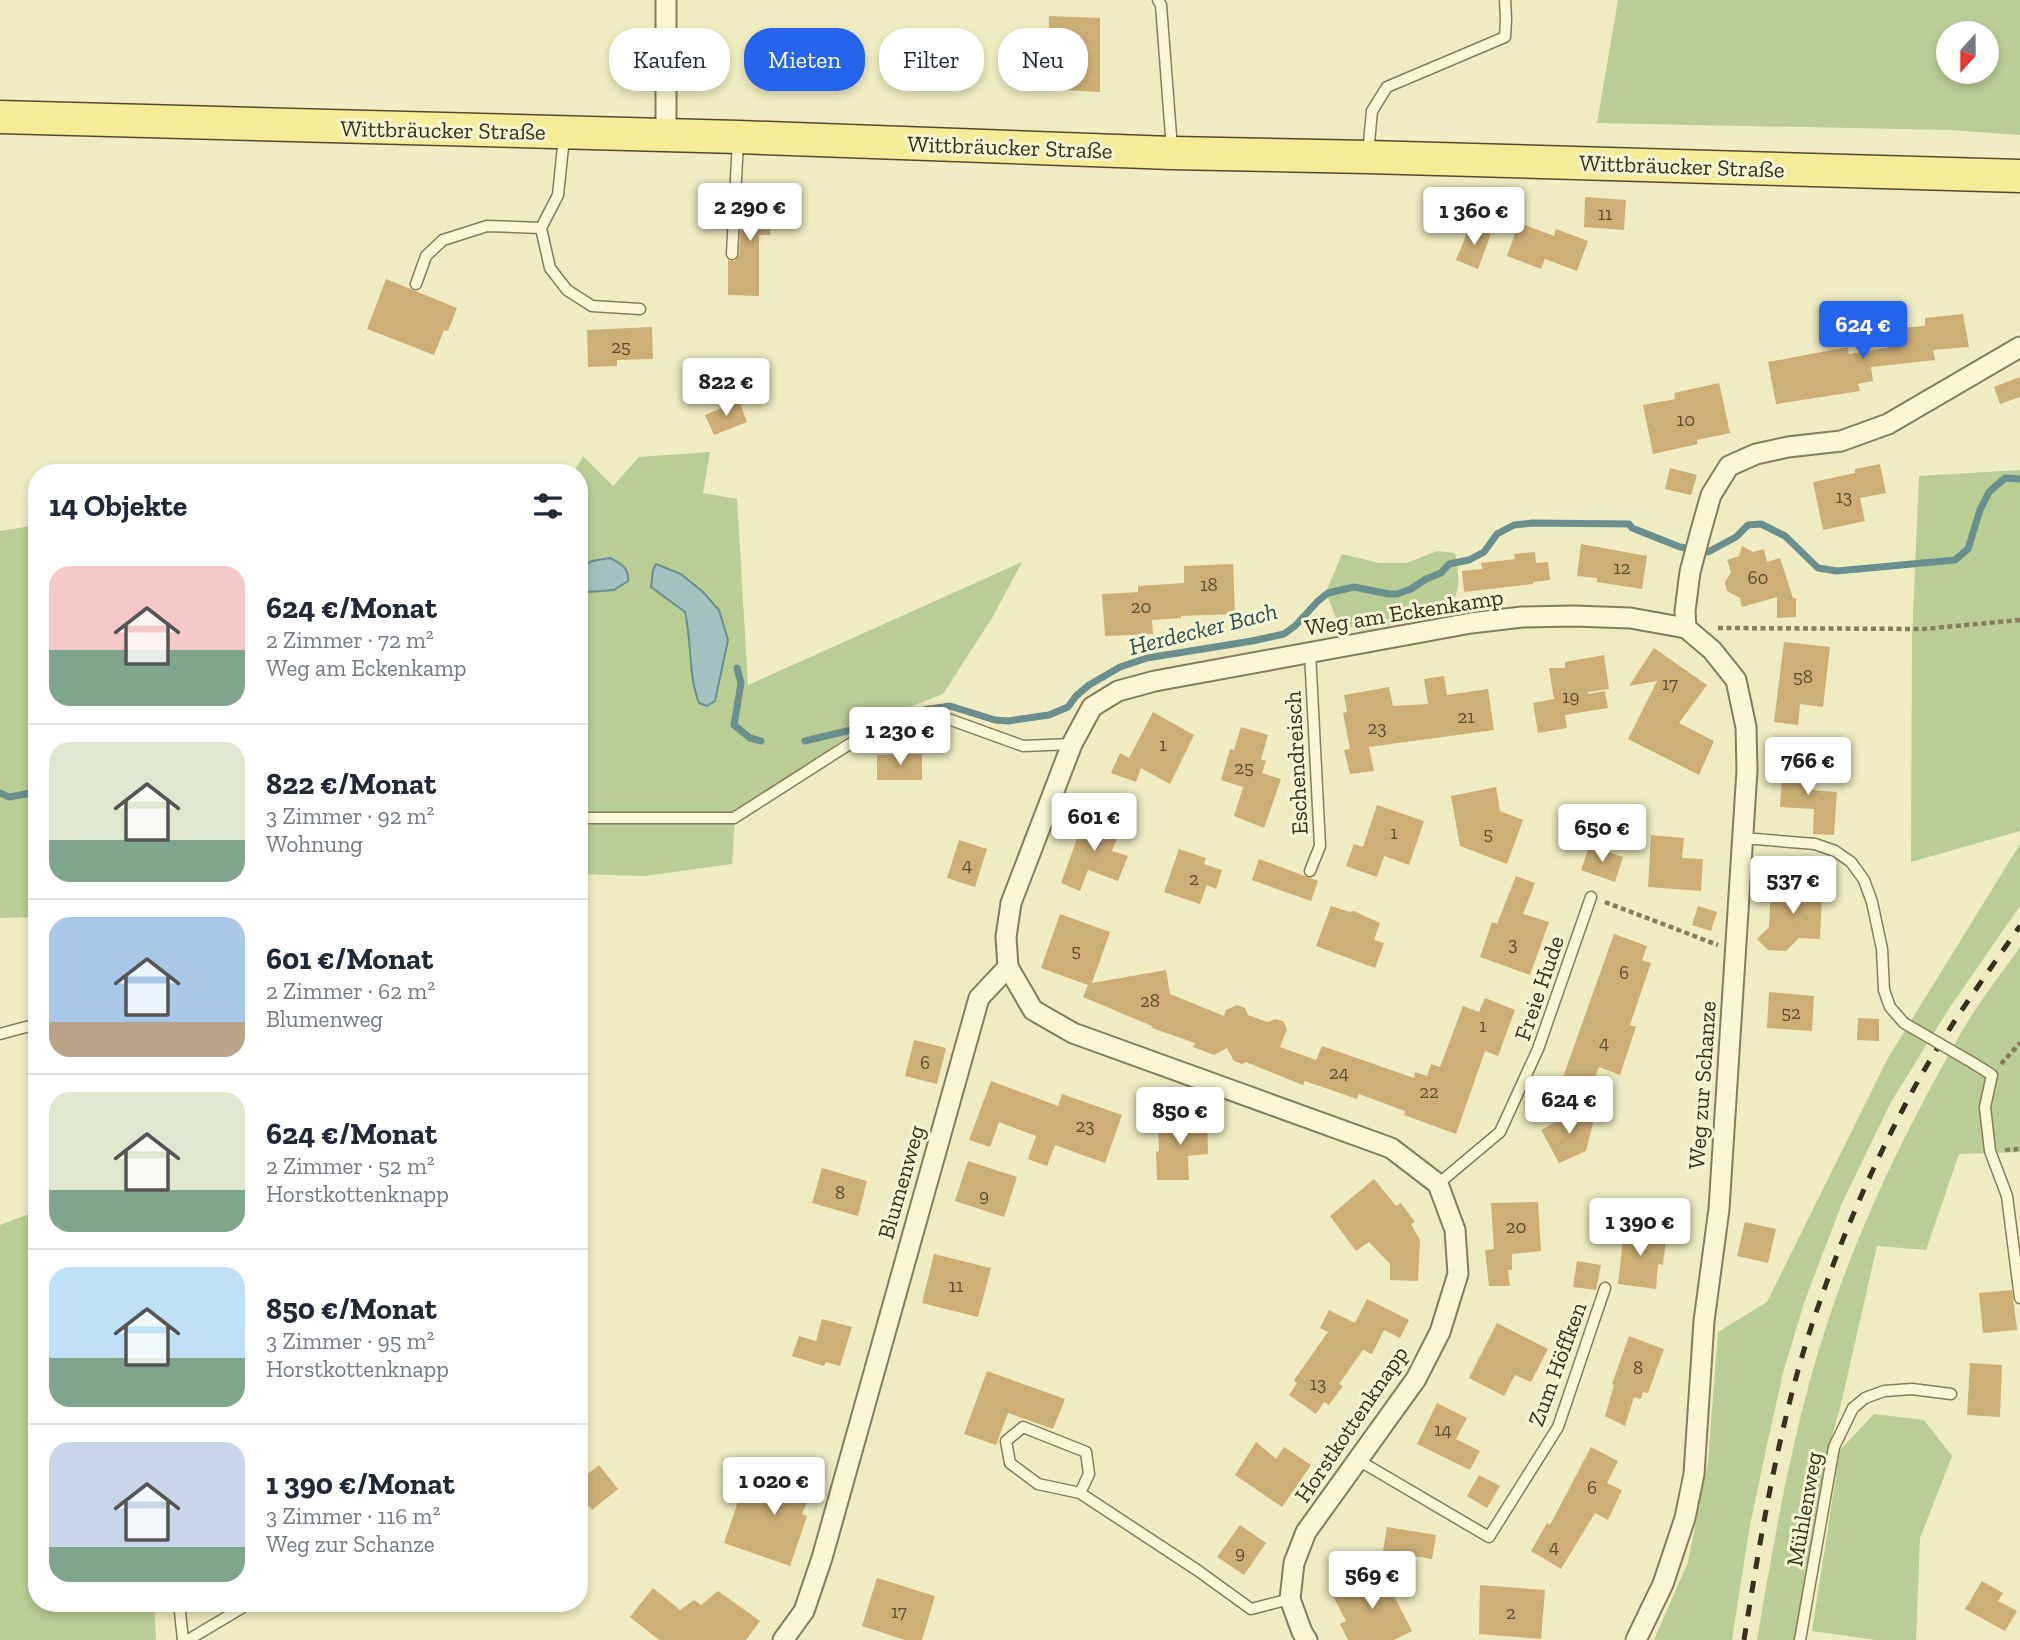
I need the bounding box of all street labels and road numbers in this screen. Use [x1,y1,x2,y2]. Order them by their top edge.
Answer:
street label: Wittbräucker Straße [340,114,546,146]
street label: Wittbräucker Straße [907,129,1113,165]
street label: Wittbräucker Straße [1579,148,1785,184]
street label: Weg am Eckenkamp [1303,582,1505,642]
street label: Eschendreisch [1278,690,1314,836]
street label: Freie Hude [1508,932,1570,1044]
street label: Weg zur Schanze [1682,1000,1722,1170]
street label: Blumenweg [871,1122,931,1242]
street label: Zum Höffken [1522,1298,1592,1430]
street label: Horstkottenknapp [1288,1340,1414,1508]
street label: Mühlenweg [1780,1449,1828,1569]

